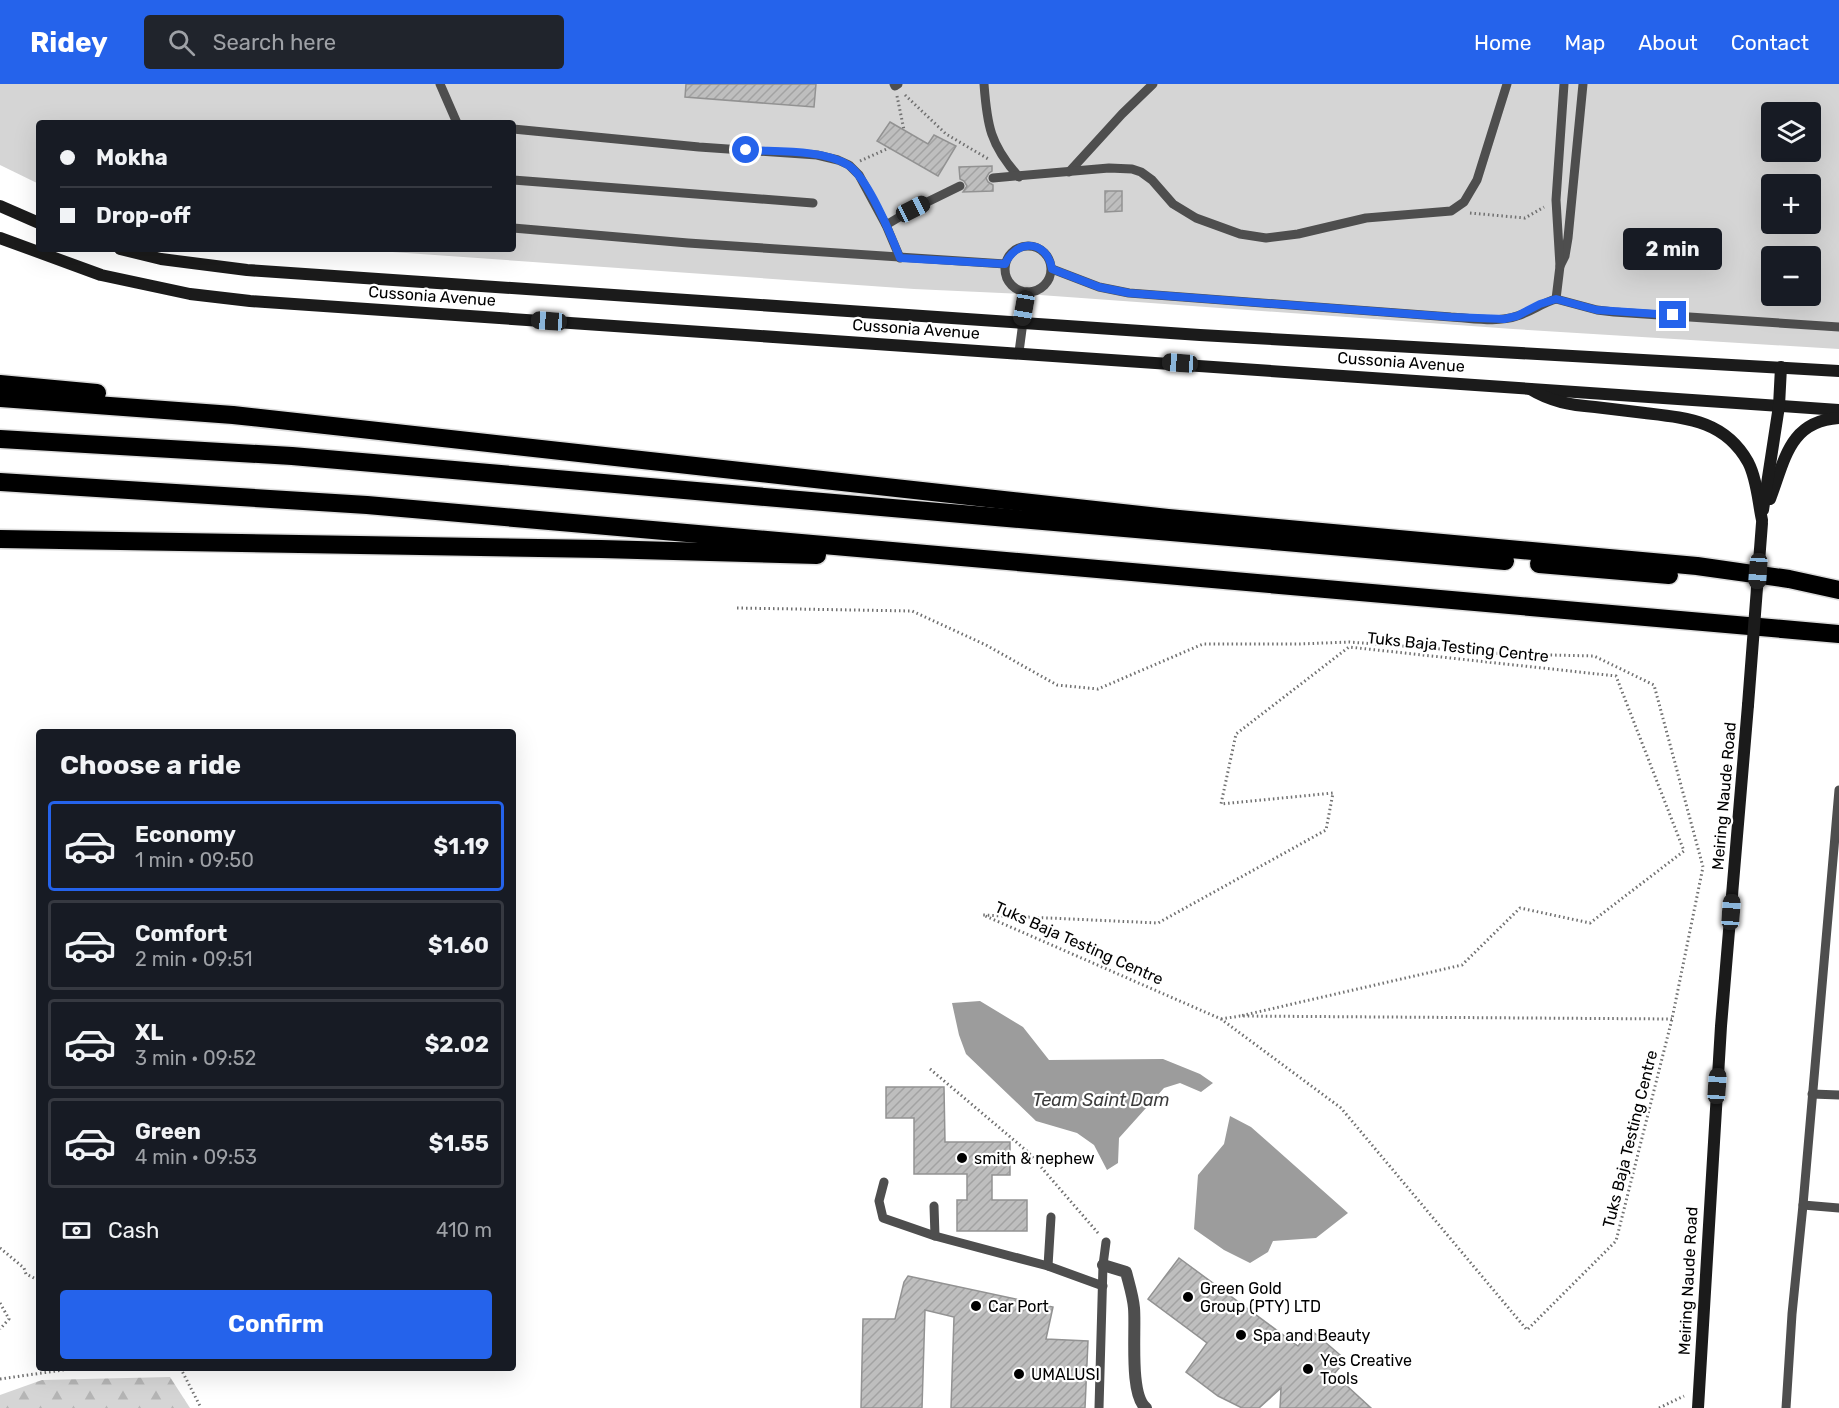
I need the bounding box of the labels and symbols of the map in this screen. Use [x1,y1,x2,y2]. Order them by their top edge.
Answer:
route start [732,136,759,163]
car [893,193,933,225]
callout: 2 min [1624,228,1722,270]
street label: Cussonia Avenue [368,282,496,310]
car [1012,289,1036,327]
route end [1659,301,1686,328]
car [530,311,568,331]
street label: Cussonia Avenue [852,315,980,343]
street label: Cussonia Avenue [1337,348,1465,376]
car [1161,353,1199,373]
car [1748,552,1768,590]
street label: Tuks Baja Testing Centre [1366,628,1550,666]
street label: Meiring Naude Road [1708,721,1740,871]
car [1721,893,1741,931]
street label: Tuks Baja Testing Centre [992,897,1166,989]
street label: Tuks Baja Testing Centre [1599,1048,1661,1230]
car [1707,1067,1727,1105]
water label: Team Saint Dam [1032,1089,1170,1111]
place label: smith & nephew [974,1149,1095,1168]
marker: smith & nephew [955,1151,969,1165]
street label: Meiring Naude Road [1675,1206,1701,1356]
place label: Green Gold Group (PTY) LTD [1200,1279,1321,1316]
marker: Green Gold Group (PTY) LTD [1181,1290,1195,1304]
place label: Car Port [988,1297,1049,1316]
marker: Car Port [969,1299,983,1313]
place label: Spa and Beauty [1253,1326,1371,1345]
marker: Spa and Beauty [1234,1328,1248,1342]
place label: Yes Creative Tools [1320,1351,1412,1388]
marker: Yes Creative Tools [1301,1362,1315,1376]
place label: UMALUSI [1031,1365,1100,1384]
marker: UMALUSI [1012,1367,1026,1381]

